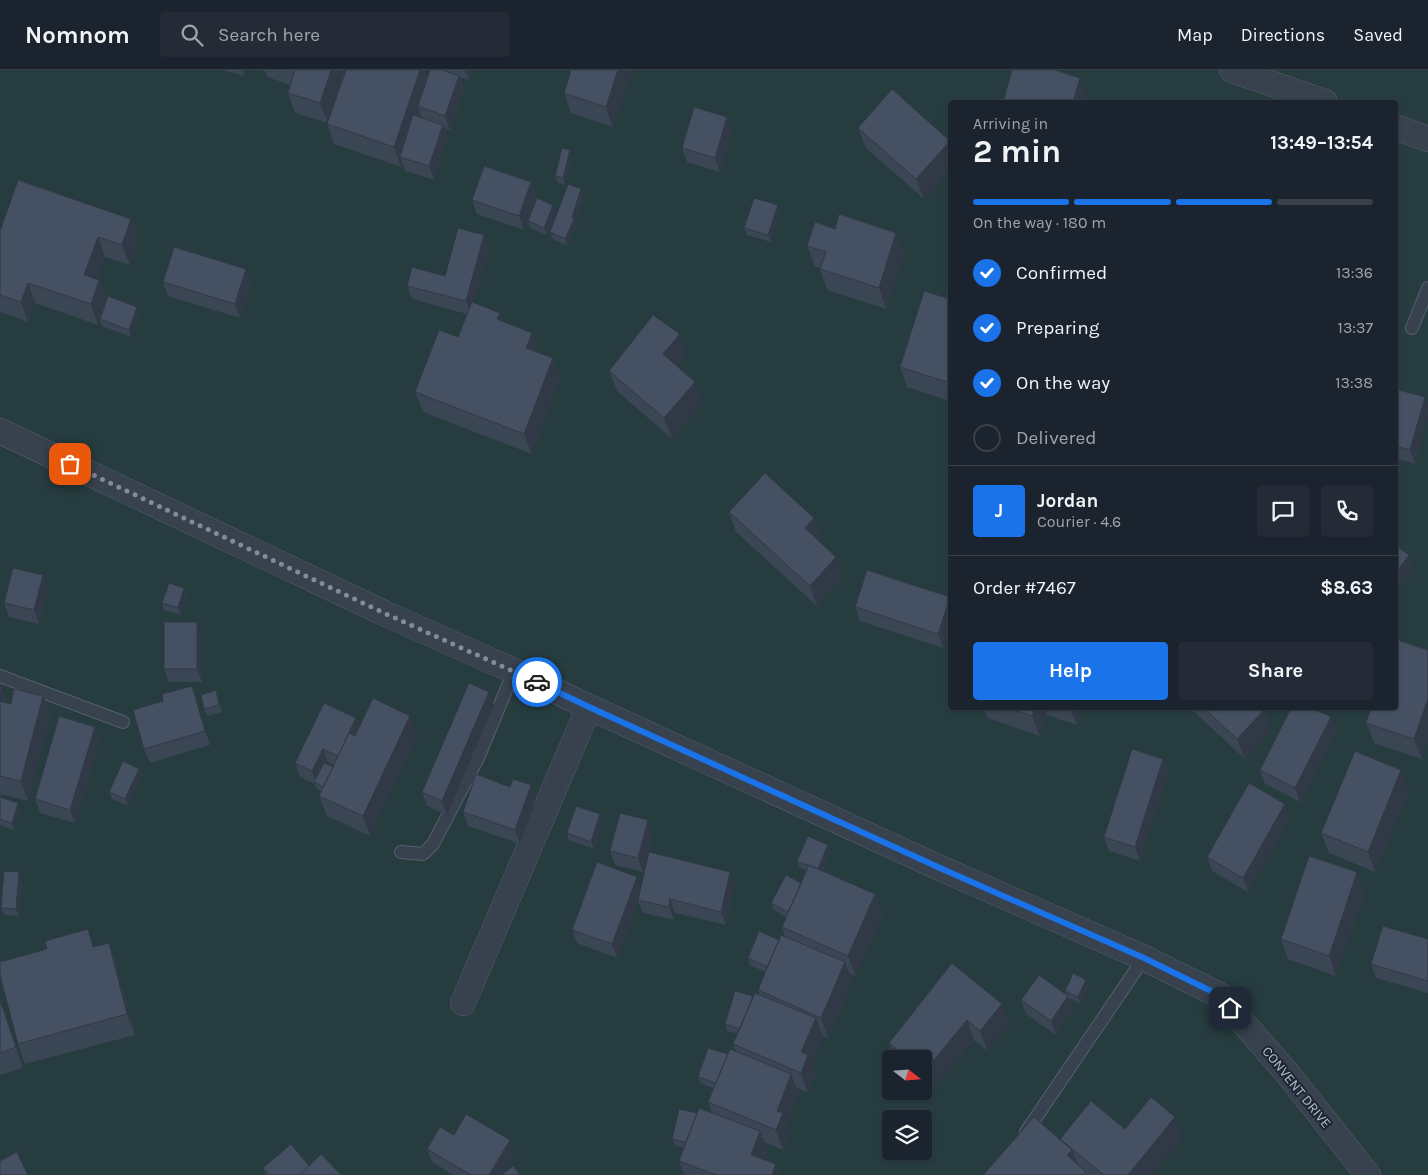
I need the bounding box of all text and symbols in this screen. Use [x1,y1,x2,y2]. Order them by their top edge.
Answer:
search box [160,12,510,57]
text: Nomnom [25,21,130,49]
icon: search [178,21,206,49]
text: Search here [218,24,320,46]
text: Map [1177,24,1213,46]
text: Directions [1241,24,1325,46]
text: Saved [1353,24,1403,46]
text: Arriving in [973,114,1048,133]
text: 13:49–13:54 [1270,132,1373,154]
text: 2 min [973,133,1061,170]
text: On the way · 180 m [973,213,1106,232]
icon: check [973,259,1001,287]
text: Confirmed [1016,262,1107,284]
text: 13:36 [1336,263,1373,282]
icon: check [973,314,1001,342]
text: Preparing [1016,317,1099,339]
text: 13:37 [1338,318,1373,337]
icon: check [973,369,1001,397]
text: On the way [1016,372,1110,394]
text: 13:38 [1335,373,1373,392]
text: Delivered [1016,427,1096,449]
pin [49,443,91,485]
icon: bag [56,450,84,478]
button: chat [1257,485,1309,537]
button: phone [1321,485,1373,537]
text: Jordan [1037,490,1098,512]
text: J [995,500,1003,522]
text: Courier · 4.6 [1037,512,1121,531]
text: Order #7467 [973,577,1076,599]
text: $8.63 [1320,577,1373,599]
button: Help [973,642,1168,700]
button: Share [1178,642,1373,700]
courier [512,657,562,707]
icon: car [523,668,551,696]
pin [1209,987,1251,1029]
icon: home [1216,994,1244,1022]
street label: CONVENT DRIVE [1258,1043,1335,1132]
north arrow [882,1050,932,1100]
map controls [882,1050,932,1160]
button: layers [882,1110,932,1160]

